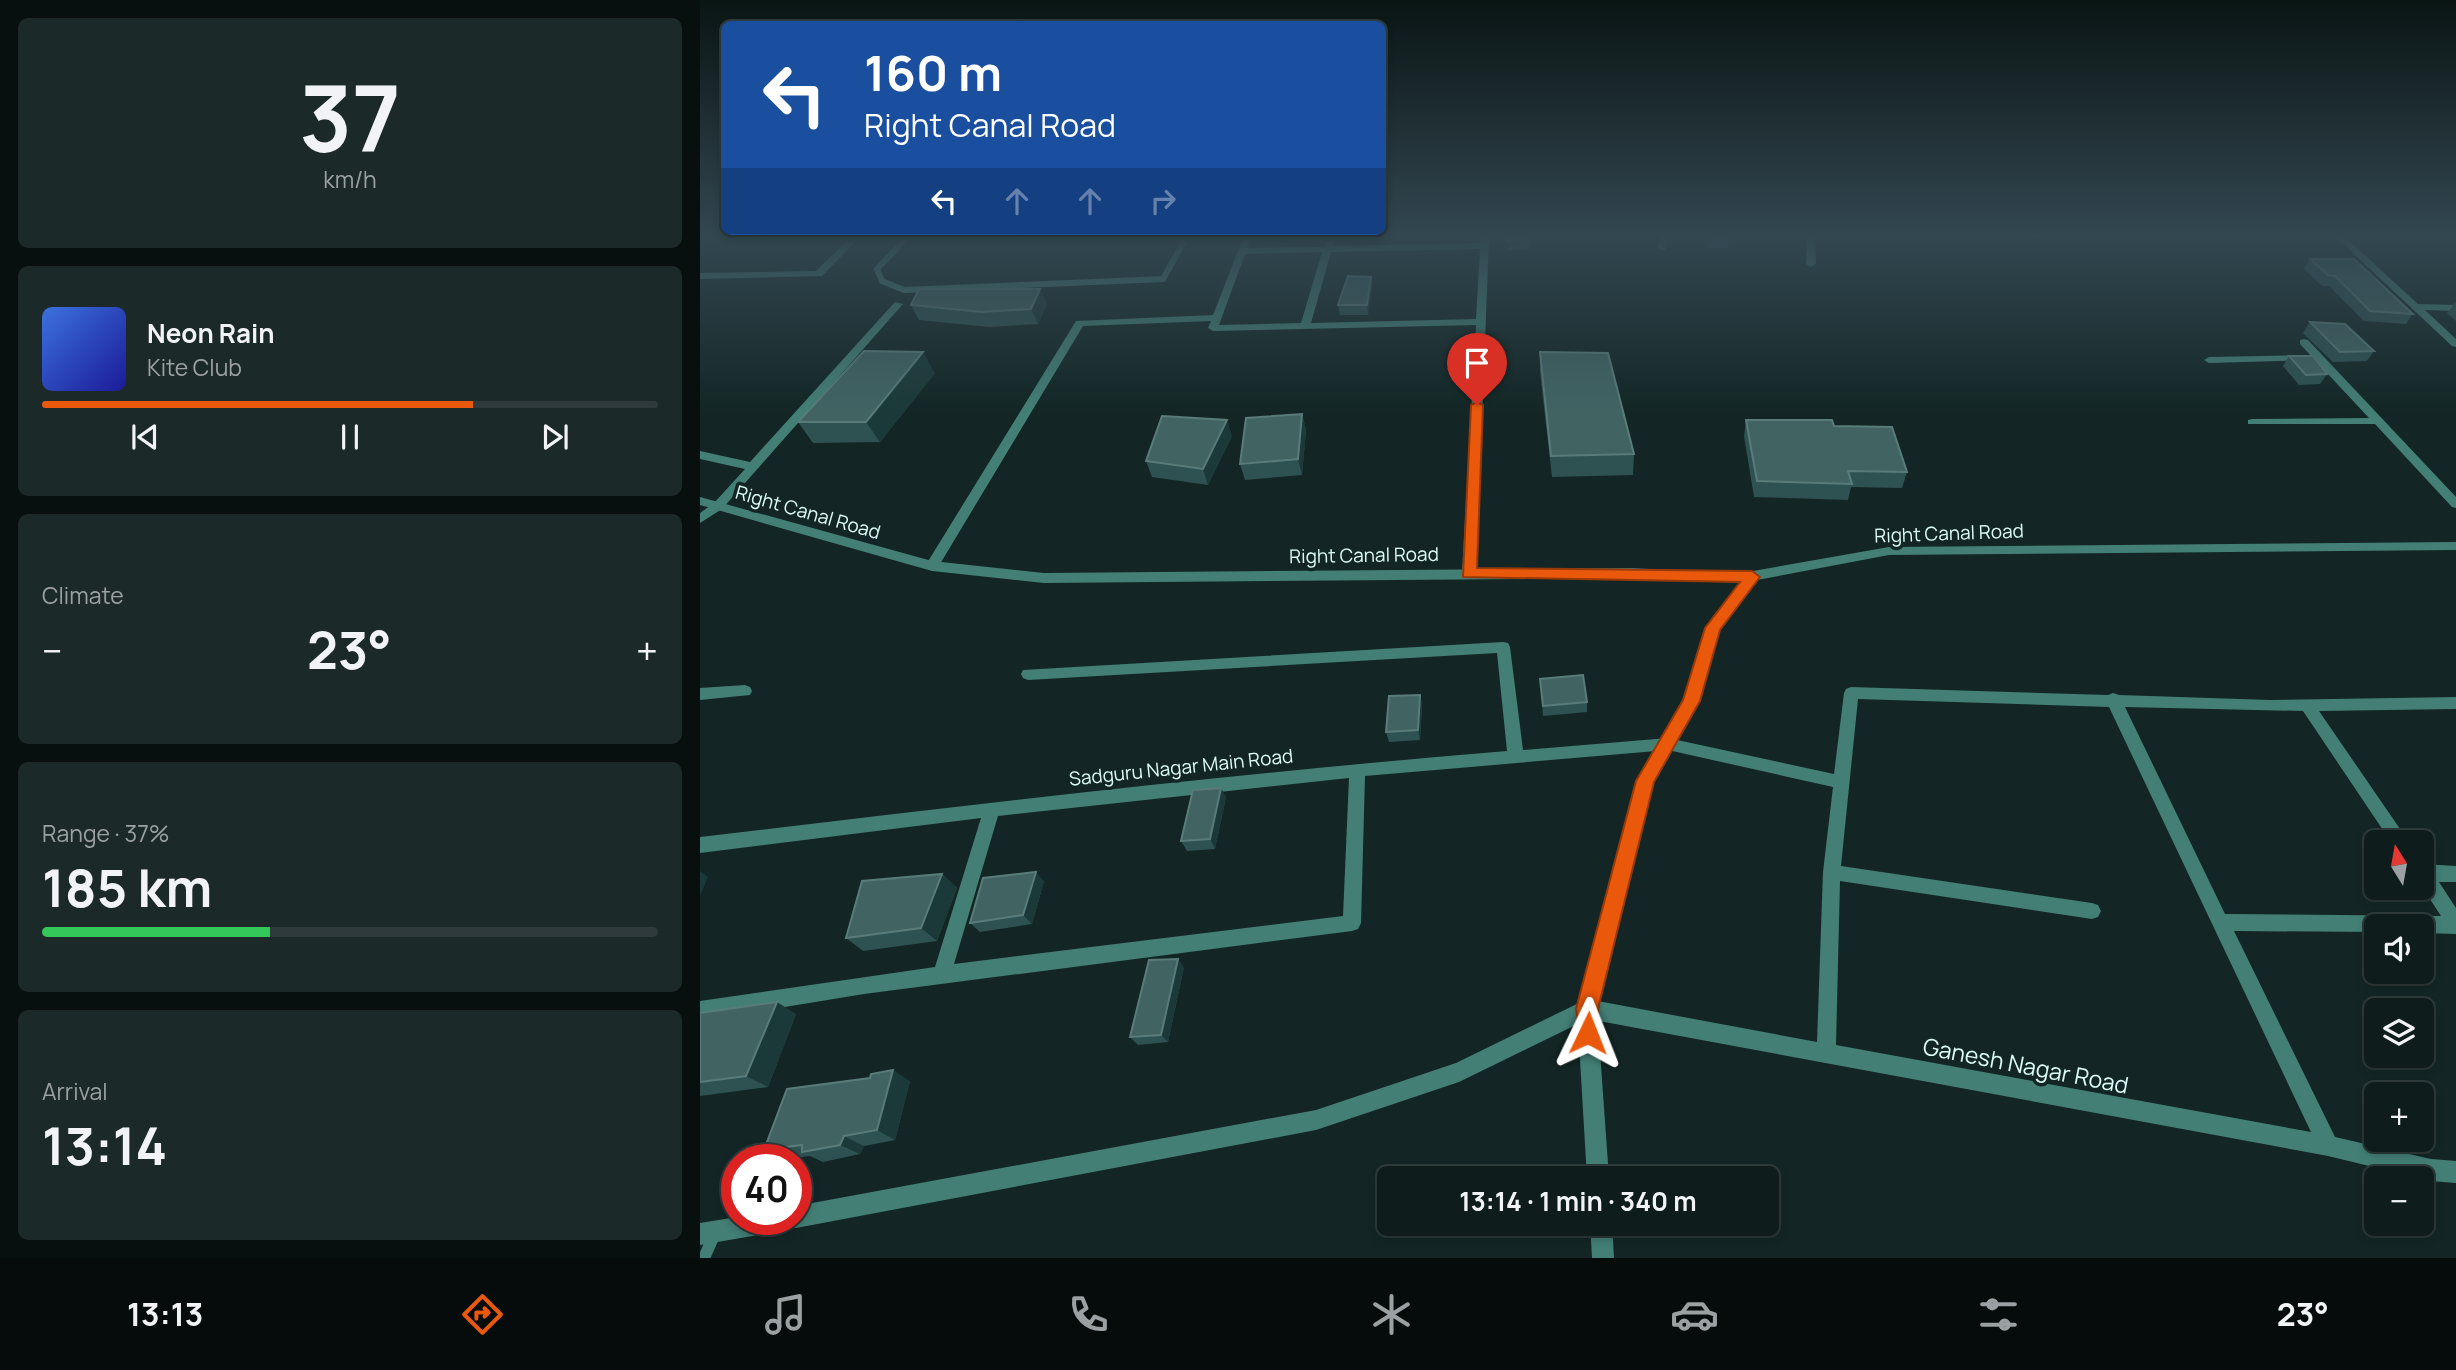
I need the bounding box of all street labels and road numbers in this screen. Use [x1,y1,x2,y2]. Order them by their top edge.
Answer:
street label: Right Canal Road [733,479,883,545]
street label: Right Canal Road [1874,517,2024,549]
street label: Right Canal Road [1289,541,1439,569]
street label: Sadguru Nagar Main Road [1068,742,1294,792]
street label: Ganesh Nagar Road [1921,1029,2131,1101]

